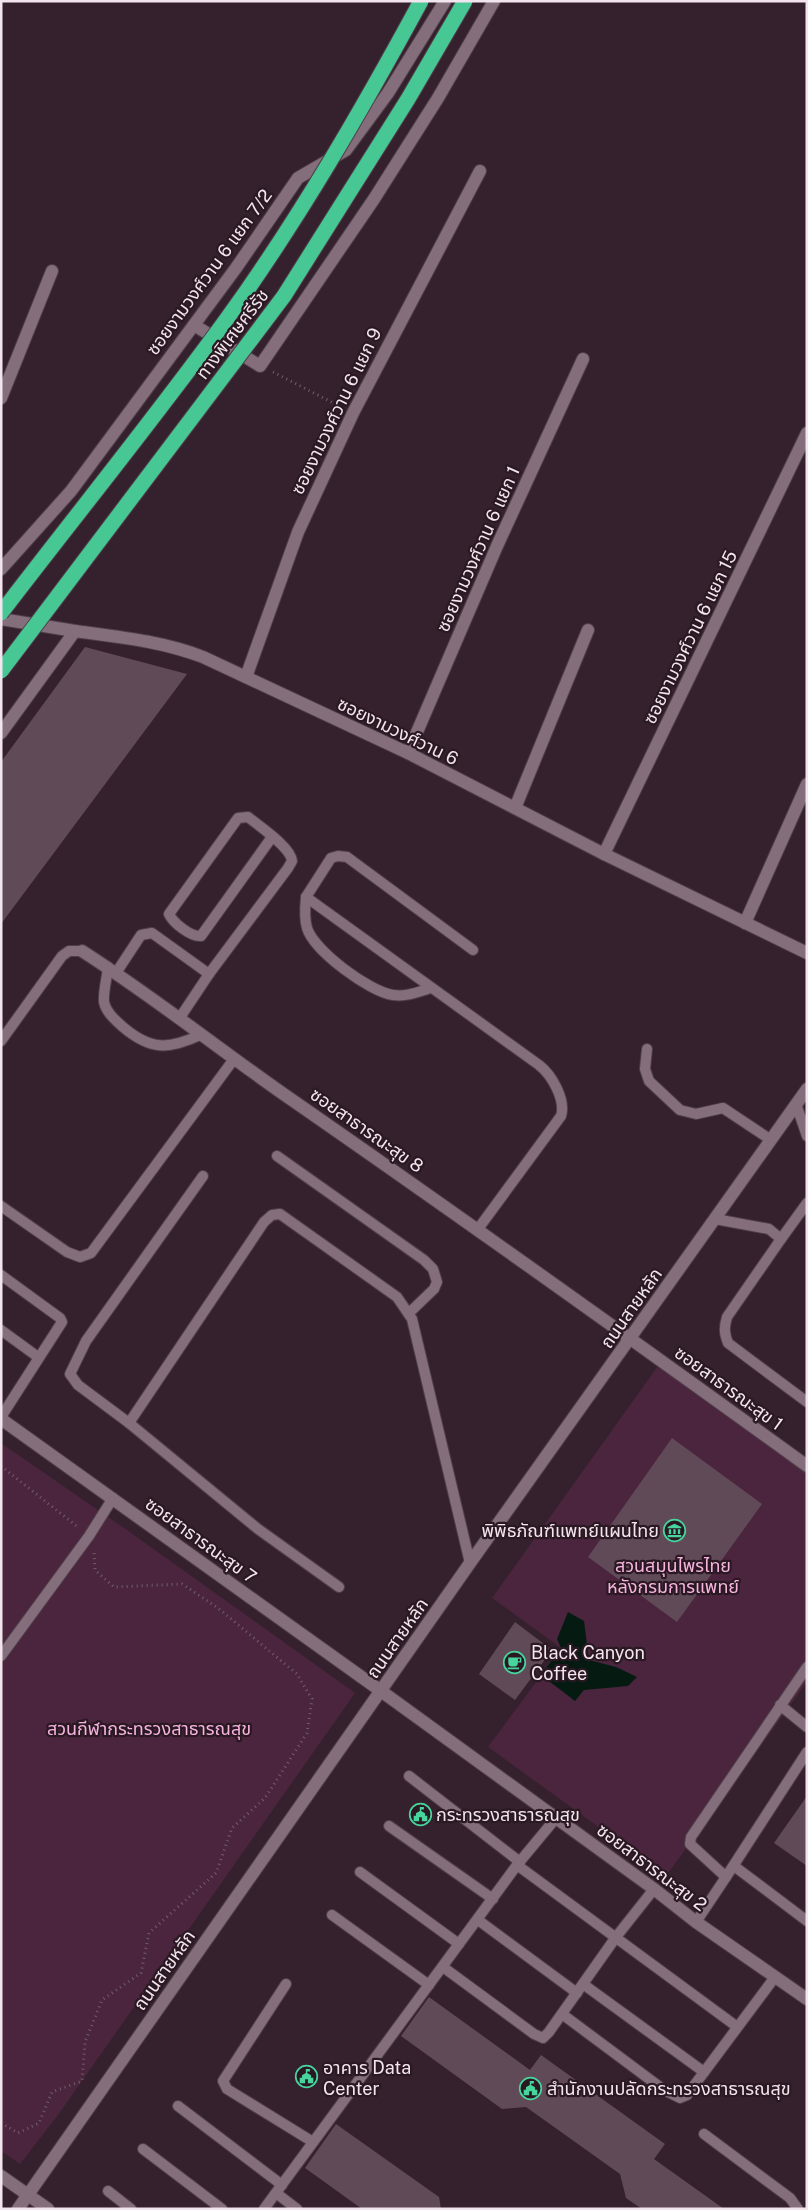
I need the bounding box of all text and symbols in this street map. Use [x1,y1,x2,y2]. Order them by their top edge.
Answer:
street label: ซอยงามวงศ์วาน 6 แยก 7/2 [142,185,276,359]
street label: ทางพิเศษศรีรัช [191,285,273,383]
street label: ซอยงามวงศ์วาน 6 แยก 9 [286,324,386,498]
street label: ซอยงามวงศ์วาน 6 แยก 1 [432,463,524,635]
street label: ซอยงามวงศ์วาน 6 แยก 15 [639,547,741,727]
street label: ซอยงามวงศ์วาน 6 [334,693,462,769]
street label: ซอยสาธารณะสุข 8 [306,1083,428,1178]
street label: ถนนสายหลัก [596,1264,666,1352]
street label: ซอยสาธารณะสุข 1 [670,1342,787,1435]
street label: ซอยสาธารณะสุข 7 [141,1493,261,1588]
museum icon: พิพิธภัณฑ์แพทย์แผนไทย [663,1518,687,1542]
place label: พิพิธภัณฑ์แพทย์แผนไทย [482,1520,659,1541]
park label: สวนสมุนไพรไทย หลังกรมการแพทย์ [607,1555,739,1597]
street label: ถนนสายหลัก [362,1594,432,1682]
place label: Black Canyon Coffee [531,1642,645,1684]
cafe icon: Black Canyon Coffee [503,1650,527,1674]
park label: สวนกีฬากระทรวงสาธารณสุข [47,1718,251,1740]
public building icon: กระทรวงสาธารณสุข [408,1802,432,1826]
place label: กระทรวงสาธารณสุข [436,1804,580,1826]
street label: ซอยสาธารณะสุข 2 [592,1819,711,1916]
street label: ถนนสายหลัก [129,1926,199,2014]
place label: อาคาร Data Center [323,2057,411,2099]
public building icon: อาคาร Data Center [295,2065,319,2089]
public building icon: สำนักงานปลัดกระทรวงสาธารณสุข [519,2076,543,2100]
place label: สำนักงานปลัดกระทรวงสาธารณสุข [547,2078,791,2100]

